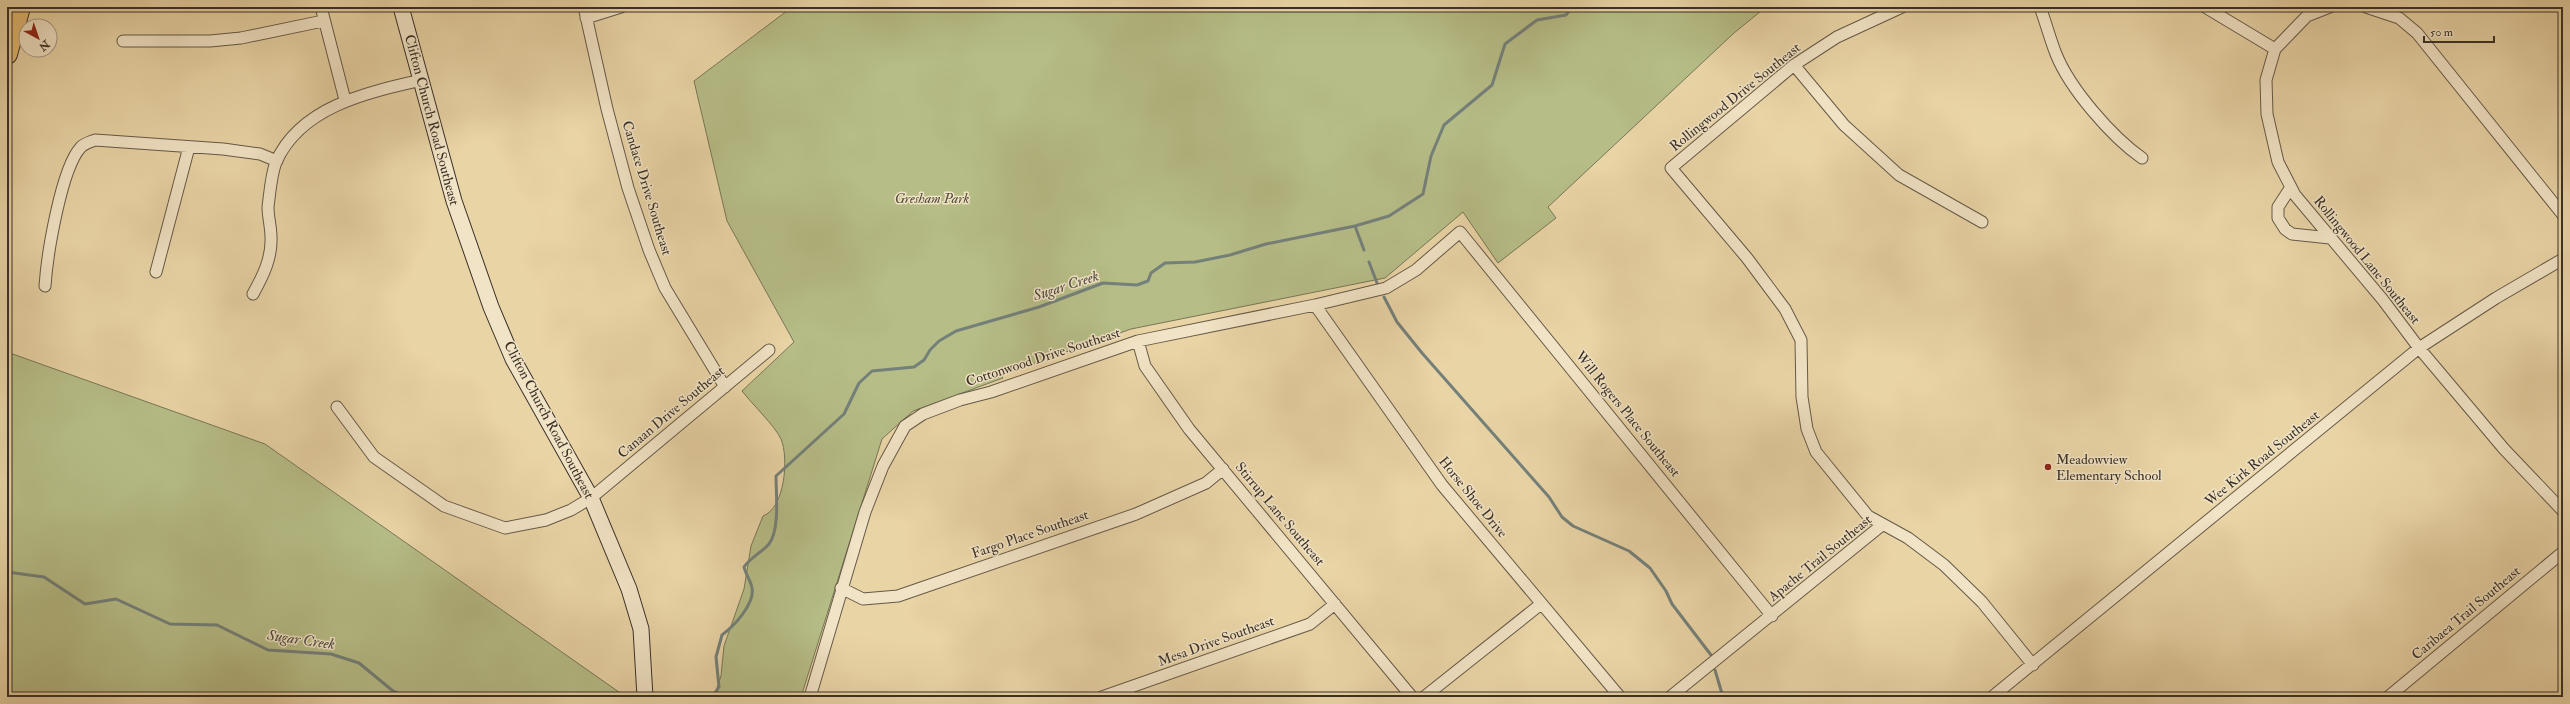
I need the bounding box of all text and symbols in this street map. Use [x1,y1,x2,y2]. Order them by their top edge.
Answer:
north arrow [18,18,58,58]
scale bar [2424,18,2494,44]
text: 50 m [2430,25,2454,40]
street label: Clifton Church Road Southeast [401,33,463,208]
text: N [35,36,53,54]
street label: Rollingwood Drive Southeast [1666,39,1804,155]
street label: Candace Drive Southeast [618,119,676,258]
park label: Gresham Park [895,190,969,207]
street label: Rollingwood Lane Southeast [2310,193,2424,328]
water label: Sugar Creek [1030,266,1101,306]
street label: Cottonwood Drive Southeast [964,324,1123,390]
street label: Clifton Church Road Southeast [500,338,598,502]
street label: Will Rogers Place Southeast [1571,347,1684,481]
street label: Canaan Drive Southeast [614,362,728,462]
street label: Wee Kirk Road Southeast [2200,406,2323,510]
place label: Meadowview Elementary School [2056,451,2162,485]
street label: Horse Shoe Drive [1435,453,1511,541]
street label: Stirrup Lane Southeast [1231,459,1329,570]
marker: Meadowview Elementary School [2043,462,2053,472]
street label: Fargo Place Southeast [969,506,1091,562]
street label: Apache Trail Southeast [1764,511,1876,606]
street label: Caribaea Trail Southeast [2408,562,2524,663]
street label: Mesa Drive Southeast [1156,612,1277,670]
water label: Sugar Creek [265,626,336,654]

